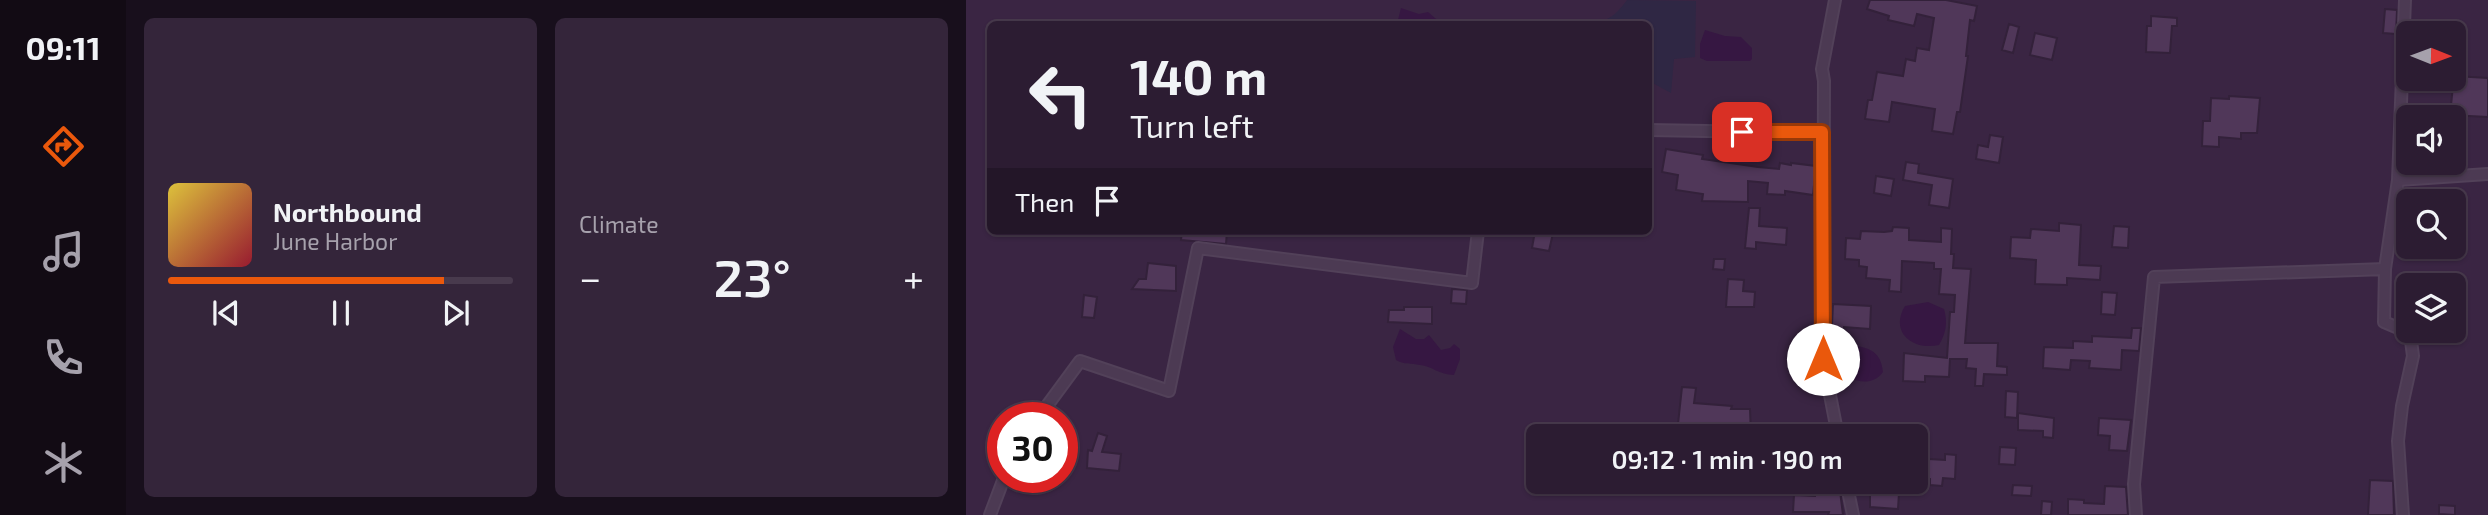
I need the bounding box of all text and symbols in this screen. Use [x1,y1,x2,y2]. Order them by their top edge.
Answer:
north arrow [2396,21,2466,91]
map controls [2396,21,2466,343]
text: 09:11 [26,28,100,66]
text: 140 m [1130,46,1267,105]
icon: left [1015,49,1106,140]
pin [1712,102,1772,162]
button: sound [2396,105,2466,175]
text: Turn left [1130,106,1254,144]
icon: arrive [1723,113,1761,151]
icon: directions [39,122,88,171]
icon: arrive [1088,182,1126,220]
text: Then [1015,186,1074,217]
button: search [2396,189,2466,259]
text: Northbound [273,196,422,227]
text: Climate [579,210,659,238]
icon: music [39,227,88,276]
text: June Harbor [273,227,397,255]
text: 23° [713,245,791,307]
text: − [579,254,601,300]
text: + [903,254,924,300]
button: layers [2396,273,2466,343]
icon: previous [207,294,245,332]
icon: pause [322,294,360,332]
icon: next [437,294,475,332]
position arrow [1786,322,1860,396]
icon: phone [39,333,88,382]
speed limit sign: 30 [987,402,1078,493]
icon: climate [39,438,88,487]
text: 09:12 · 1 min · 190 m [1611,443,1843,474]

